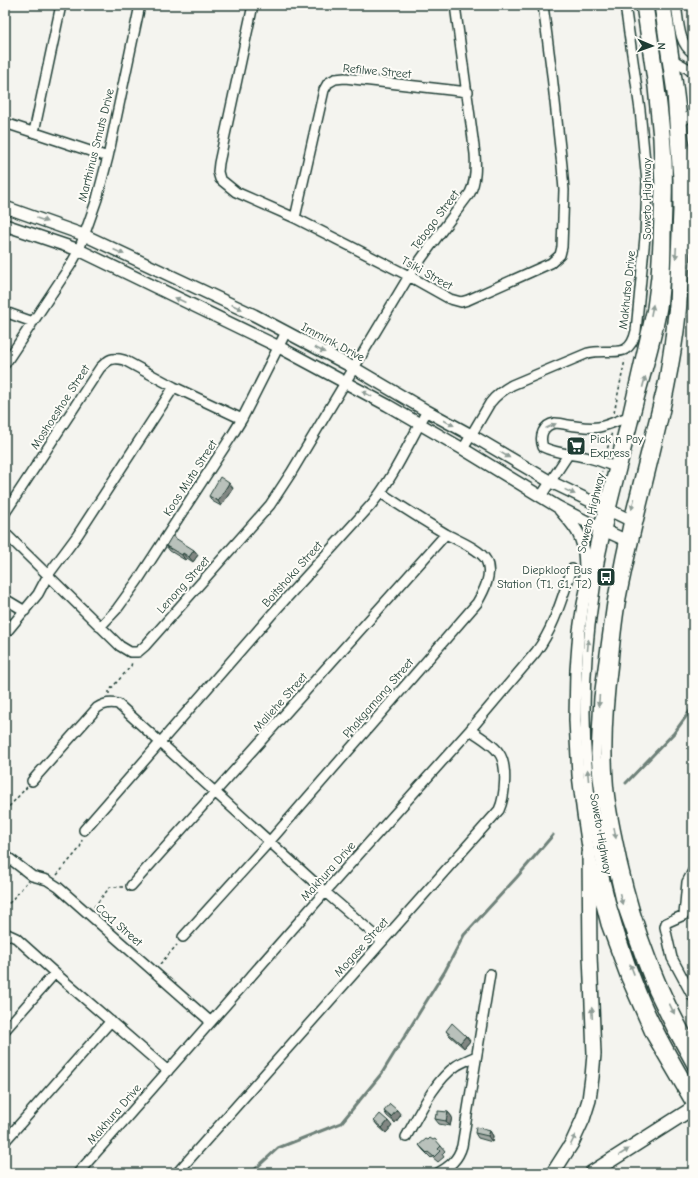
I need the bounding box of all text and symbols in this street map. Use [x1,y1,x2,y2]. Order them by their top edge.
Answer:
north arrow [632,26,672,66]
text: N [655,43,668,50]
street label: Refilwe Street [342,61,412,81]
street label: Marthinus Smuts Drive [75,87,117,203]
street label: Soweto Highway [640,157,654,240]
street label: Tebogo Street [408,187,462,253]
one-way arrow [36,218,48,224]
one-way arrow [673,247,680,259]
one-way arrow [113,249,125,255]
street label: Makhutso Drive [616,250,638,330]
street label: Tsiki Street [399,253,456,293]
one-way arrow [175,297,186,303]
one-way arrow [231,304,242,310]
one-way arrow [649,304,655,317]
street label: Immink Drive [299,319,367,365]
one-way arrow [314,347,326,354]
street label: Moshoeshoe Street [27,362,93,452]
one-way arrow [641,375,647,387]
one-way arrow [361,390,373,397]
one-way arrow [443,420,455,426]
one-way arrow [545,423,557,429]
place label: Pick n Pay Express [590,432,644,460]
supermarket icon: Pick n Pay Express [565,435,587,457]
street label: Koos Muta Street [160,437,220,519]
one-way arrow [500,451,510,459]
street label: Soweto Highway [574,471,608,554]
one-way arrow [564,488,575,495]
one-way arrow [630,498,636,510]
street label: Boitshoka Street [259,538,326,610]
street label: Lenong Street [154,553,213,616]
place label: Diepkloof Bus Station (T1, C1, T2) [497,563,592,591]
bus stop icon: Diepkloof Bus Station (T1, C1, T2) [595,566,617,588]
one-way arrow [584,639,591,651]
street label: Phakgamang Street [340,655,417,741]
street label: Maliehe Street [250,669,310,734]
one-way arrow [595,695,602,707]
one-way arrow [584,769,591,781]
street label: Soweto Highway [587,792,615,876]
one-way arrow [612,826,618,839]
street label: Makhura Drive [298,838,358,904]
one-way arrow [618,892,624,905]
street label: Ccx1 Street [93,901,146,950]
street label: Mogase Street [331,914,391,979]
one-way arrow [629,963,635,975]
one-way arrow [669,1003,675,1014]
one-way arrow [589,1007,596,1019]
street label: Makhura Drive [84,1081,144,1147]
one-way arrow [570,1134,576,1145]
one-way arrow [619,1148,629,1156]

